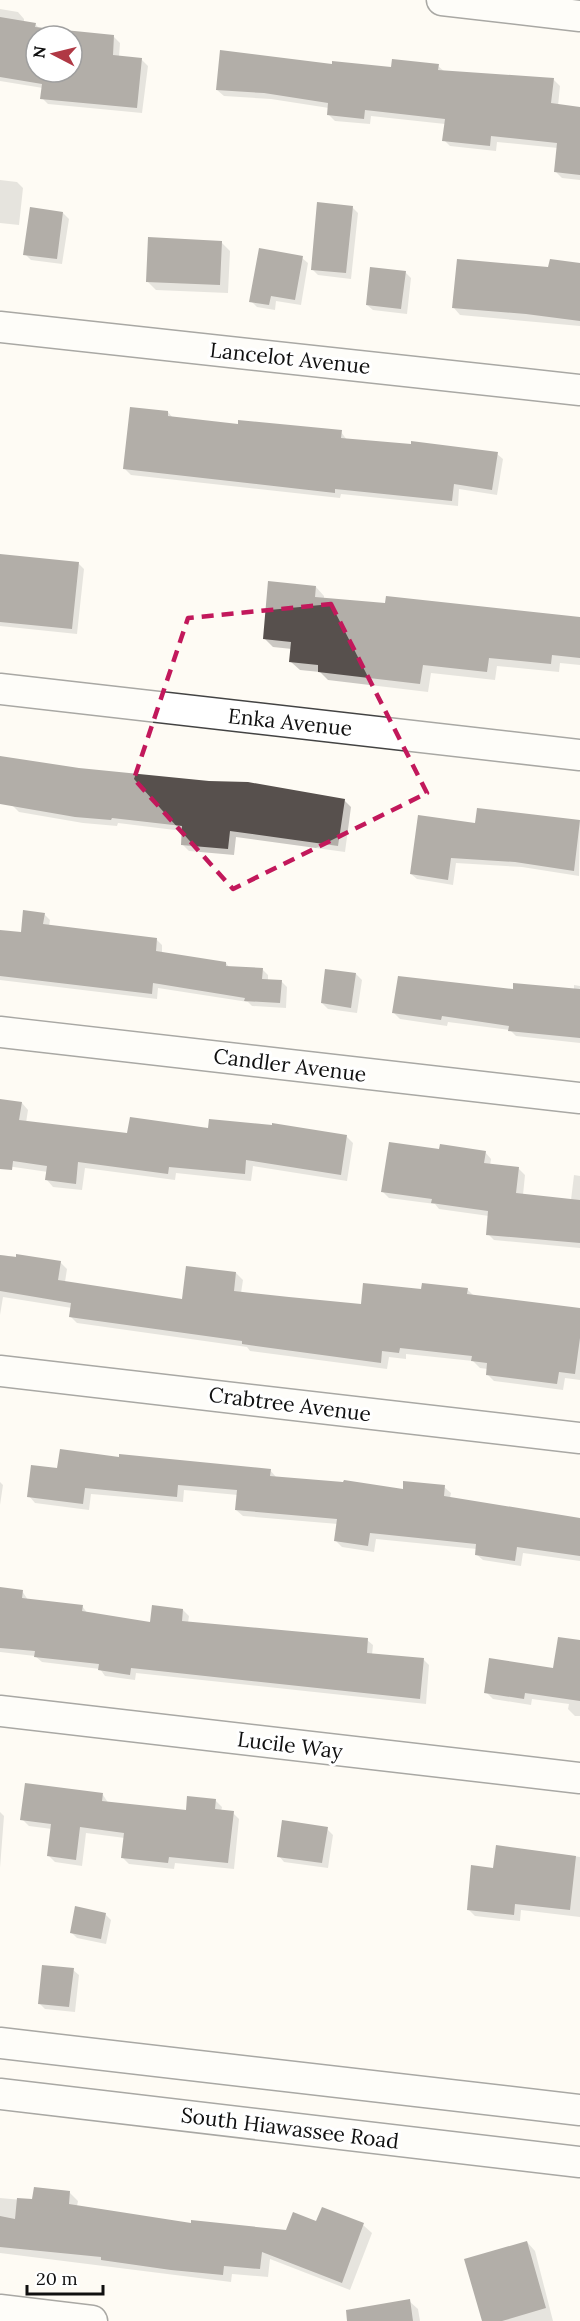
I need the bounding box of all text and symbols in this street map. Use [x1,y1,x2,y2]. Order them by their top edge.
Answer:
north arrow [24,24,84,84]
text: N [28,45,50,60]
street label: Lancelot Avenue [208,336,372,380]
street label: Enka Avenue [227,702,353,742]
street label: Candler Avenue [212,1042,368,1088]
street label: Crabtree Avenue [207,1381,373,1427]
street label: Lucile Way [236,1725,344,1765]
street label: South Hiawassee Road [179,2101,401,2155]
scale bar [27,2258,104,2296]
text: 20 m [36,2267,78,2290]

